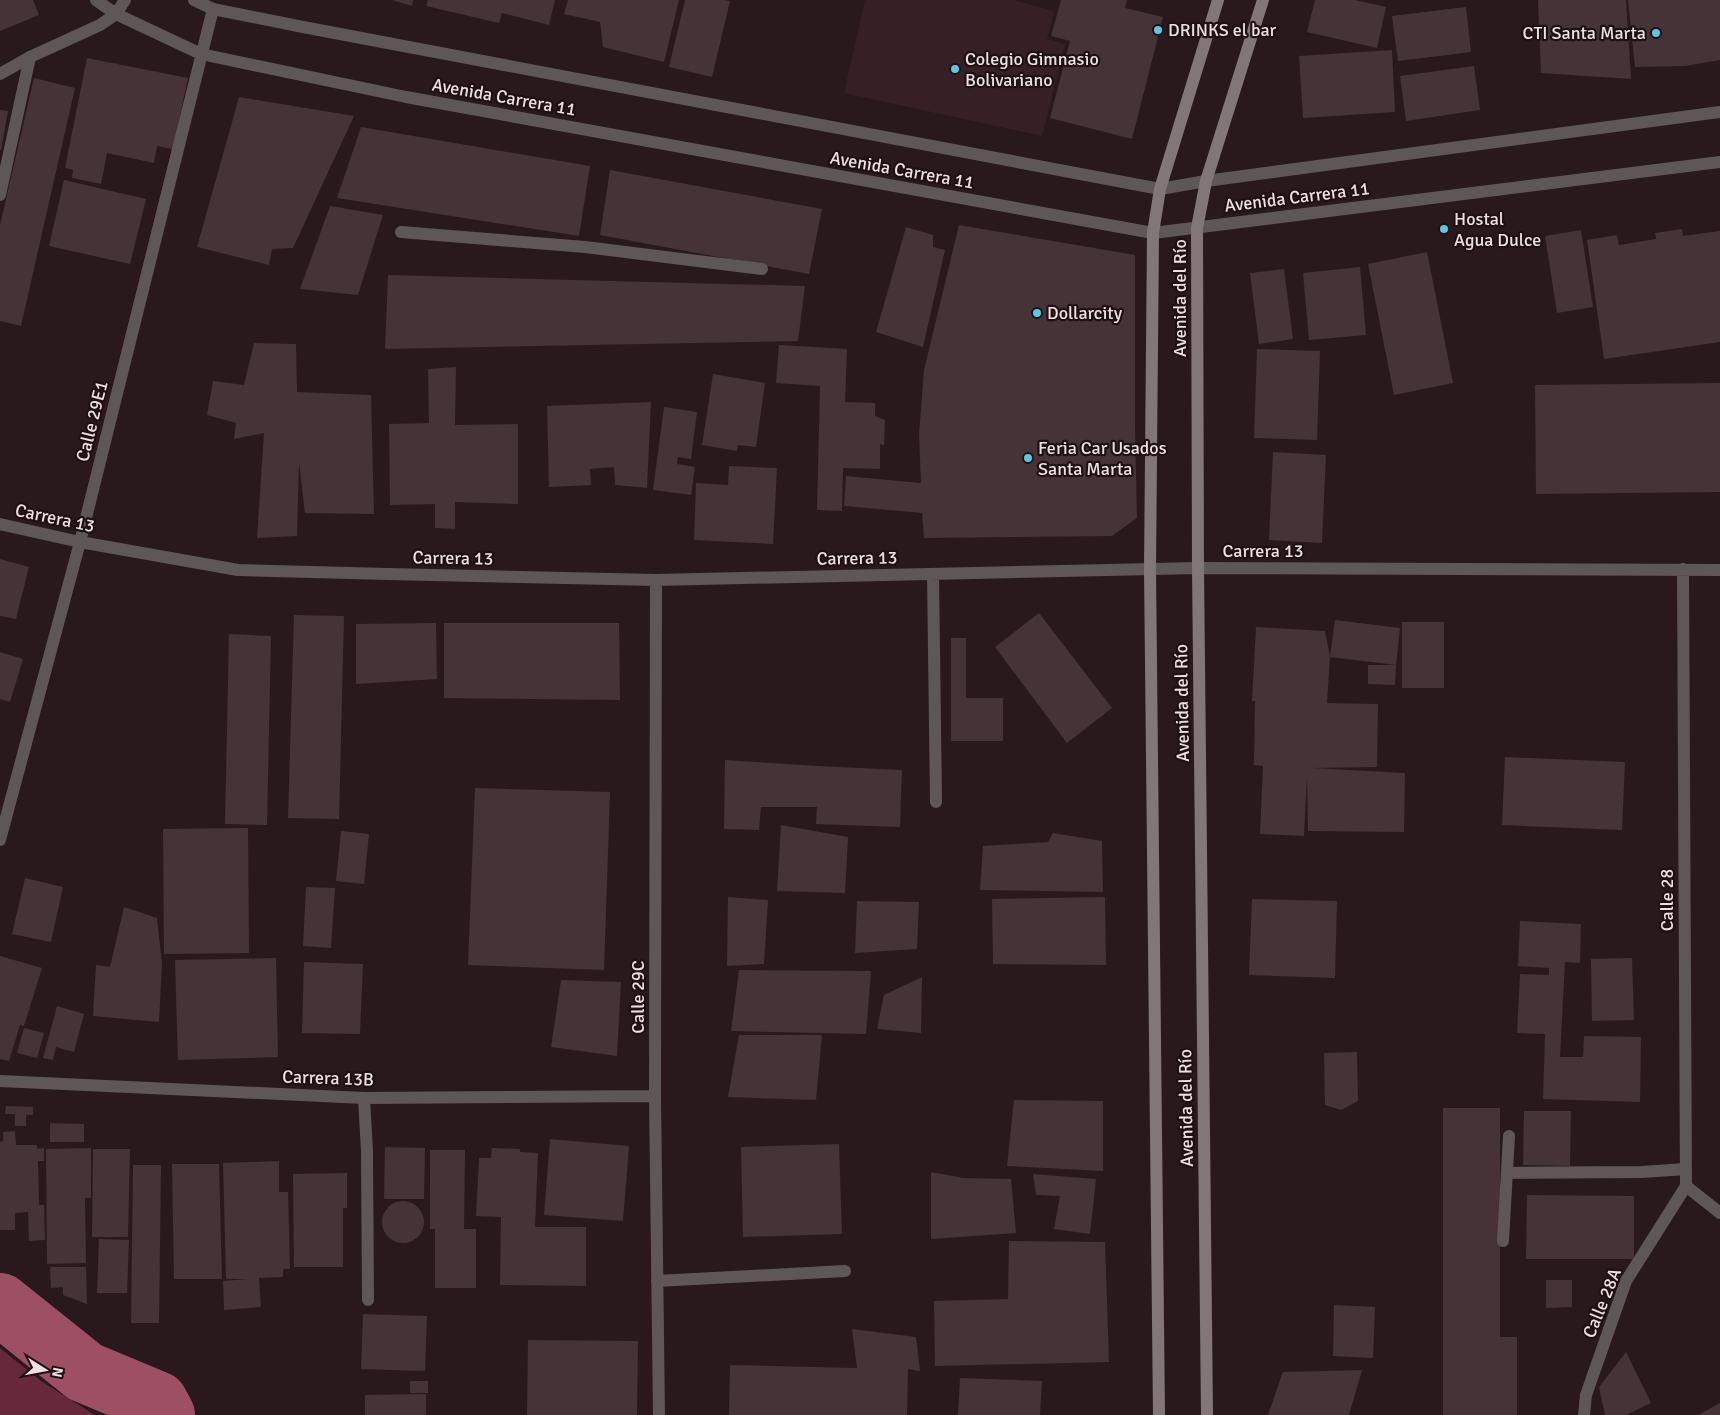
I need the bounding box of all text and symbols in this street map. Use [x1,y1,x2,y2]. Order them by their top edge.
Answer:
place label: DRINKS el bar [1168,19,1277,41]
place label: CTI Santa Marta [1523,22,1646,44]
marker: DRINKS el bar [1152,24,1164,36]
marker: CTI Santa Marta [1650,27,1662,39]
place label: Colegio Gimnasio Bolivariano [965,48,1099,91]
marker: Colegio Gimnasio Bolivariano [949,63,961,75]
street label: Avenida Carrera 11 [430,74,578,120]
street label: Avenida Carrera 11 [828,147,976,193]
street label: Avenida Carrera 11 [1223,177,1371,217]
place label: Hostal Agua Dulce [1454,208,1541,251]
marker: Hostal Agua Dulce [1438,223,1450,235]
street label: Avenida del Río [1169,239,1191,357]
place label: Dollarcity [1047,302,1123,324]
marker: Dollarcity [1031,307,1043,319]
street label: Calle 29E1 [71,378,113,464]
place label: Feria Car Usados Santa Marta [1038,437,1167,480]
marker: Feria Car Usados Santa Marta [1022,452,1034,464]
street label: Carrera 13 [13,499,97,537]
street label: Carrera 13 [1223,540,1303,562]
street label: Carrera 13 [412,546,494,570]
street label: Carrera 13 [816,546,898,570]
street label: Avenida del Río [1170,644,1194,762]
street label: Calle 28 [1656,869,1678,931]
street label: Calle 29C [627,960,649,1034]
street label: Avenida del Río [1174,1049,1198,1167]
street label: Carrera 13B [282,1065,374,1091]
street label: Calle 28A [1578,1265,1626,1341]
north arrow [20,1345,70,1395]
text: N [48,1366,67,1379]

